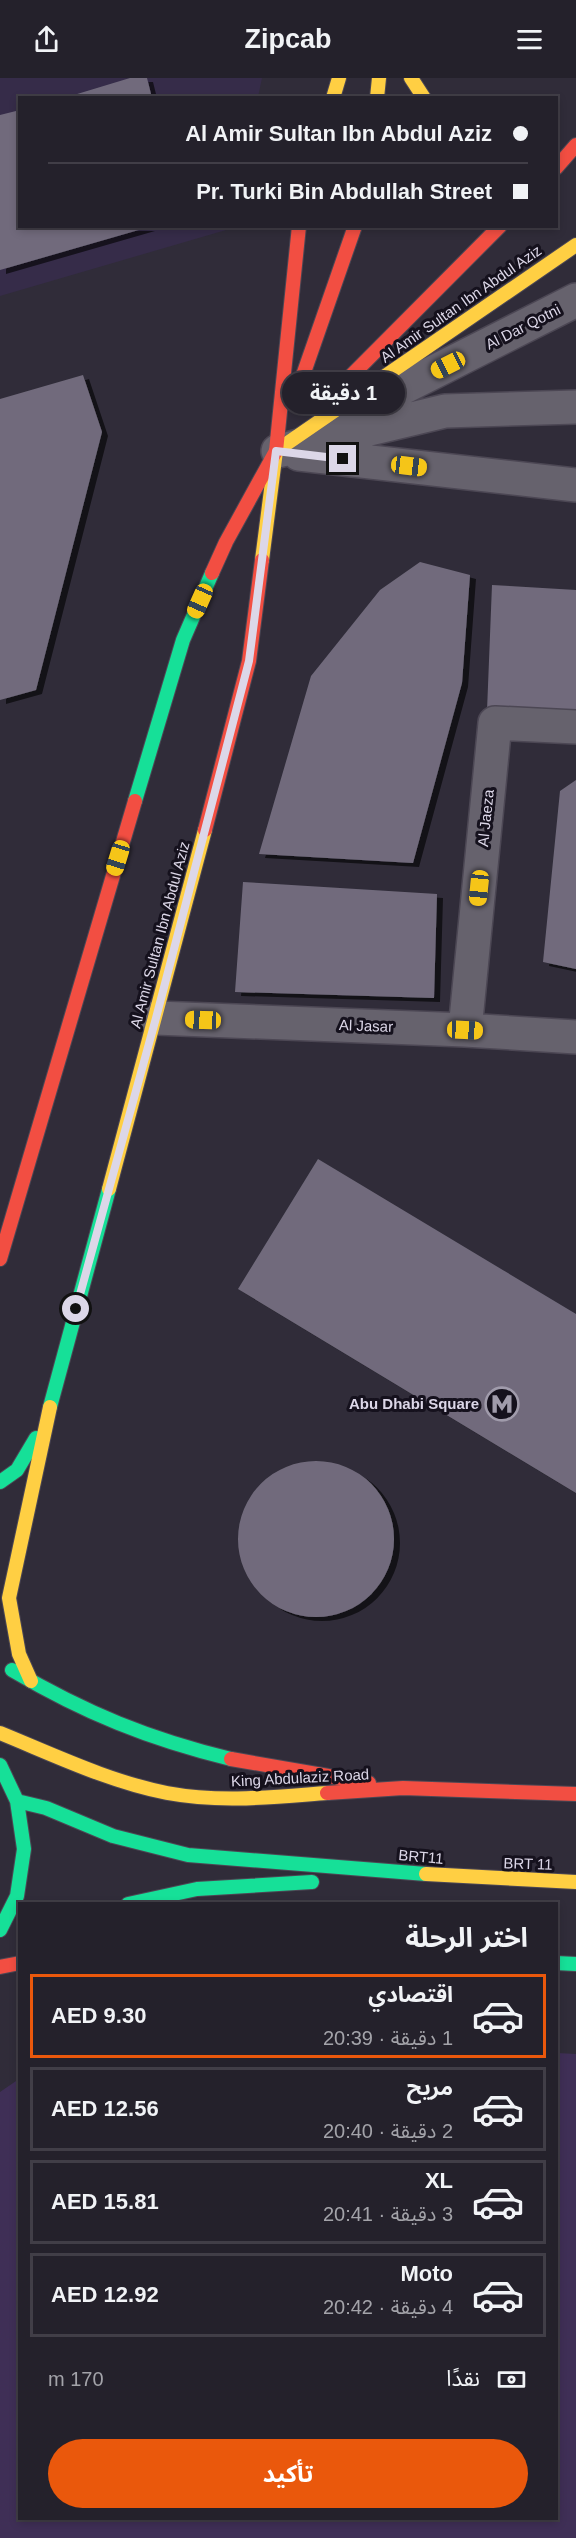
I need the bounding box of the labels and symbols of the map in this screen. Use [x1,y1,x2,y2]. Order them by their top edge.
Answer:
street label: Al Amir Sultan Ibn Abdul Aziz [377,241,544,366]
street label: Al Dar Qotni [483,300,563,353]
car [428,349,468,381]
callout: 1 دقيقة [282,372,404,414]
route end [329,445,356,472]
car [390,455,428,477]
car [184,581,216,621]
street label: Al Jaeza [474,788,497,847]
car [104,838,132,878]
street label: Al Amir Sultan Ibn Abdul Aziz [126,840,193,1030]
car [468,869,490,907]
car [185,1010,221,1030]
street label: Al Jasar [339,1016,393,1035]
car [447,1020,483,1040]
route start [62,1295,89,1322]
metro station icon: Abu Dhabi Square [484,1386,520,1422]
place label: Abu Dhabi Square [349,1395,479,1412]
street label: King Abdulaziz Road [230,1765,370,1790]
street label: BRT11 [398,1846,444,1867]
street label: BRT 11 [503,1854,553,1873]

